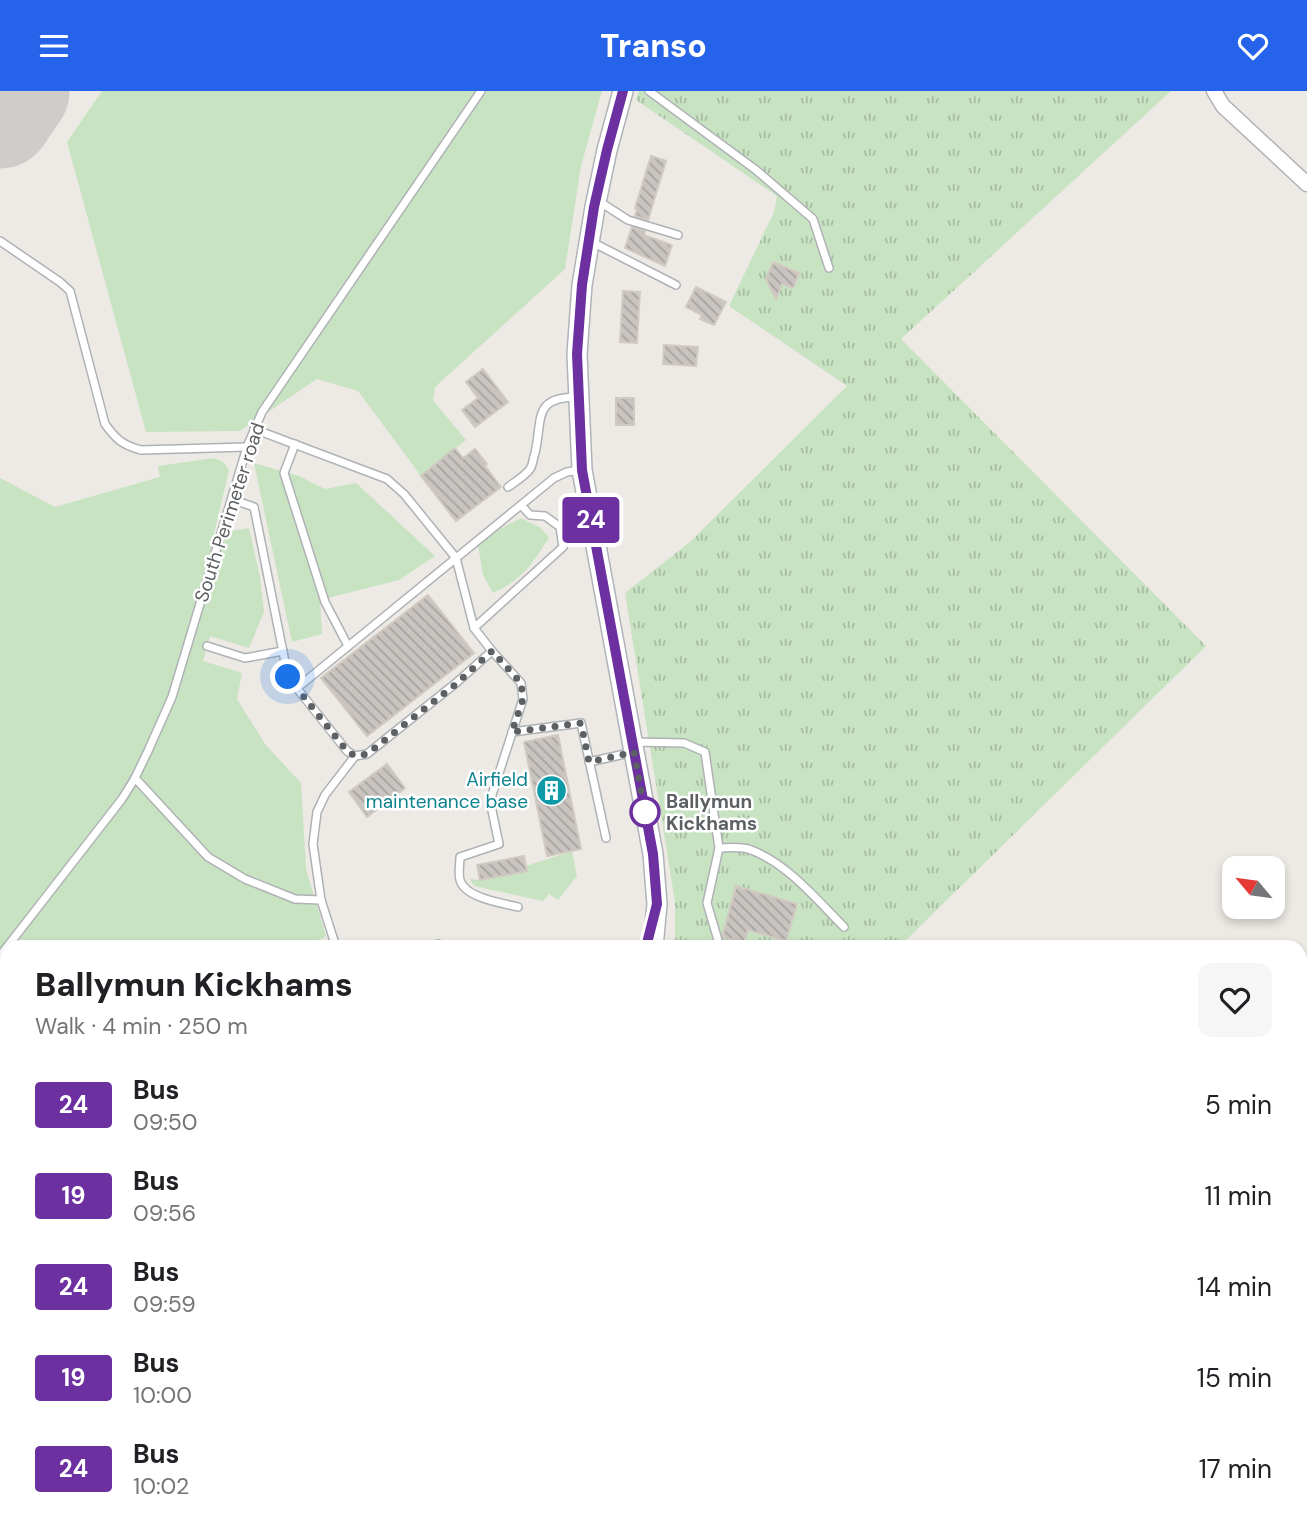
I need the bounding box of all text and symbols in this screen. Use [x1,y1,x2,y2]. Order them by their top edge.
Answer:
text: Transo [600,25,707,67]
icon: menu [35,27,73,65]
icon: heart [1234,27,1272,65]
street label: South Perimeter road [189,419,270,605]
line badge: 24 [560,497,622,543]
text: 24 [576,504,606,535]
your location [270,659,305,694]
place label: Airfield maintenance base [366,767,528,814]
building icon: Airfield maintenance base [534,773,568,807]
place label: Ballymun Kickhams [666,789,757,836]
marker: Ballymun Kickhams [630,797,660,827]
north arrow [1222,856,1284,919]
map controls [1222,856,1285,919]
text: Ballymun Kickhams [35,963,353,1006]
button: heart [1198,963,1272,1037]
text: Walk · 4 min · 250 m [35,1011,248,1041]
text: Bus [133,1073,179,1107]
text: 5 min [1205,1088,1272,1122]
text: 24 [59,1089,88,1120]
text: 09:50 [133,1107,198,1137]
text: Bus [133,1164,179,1198]
text: 11 min [1205,1179,1272,1213]
text: 19 [62,1180,85,1211]
text: 09:56 [133,1198,196,1228]
text: Bus [133,1255,179,1289]
text: 14 min [1197,1270,1272,1304]
text: 24 [59,1271,88,1302]
text: 09:59 [133,1289,196,1319]
text: Bus [133,1346,179,1380]
text: 15 min [1197,1361,1272,1395]
text: 19 [62,1362,85,1393]
text: 10:00 [133,1380,192,1410]
text: Bus [133,1437,179,1471]
text: 17 min [1199,1452,1272,1486]
text: 24 [59,1453,88,1484]
text: 10:02 [133,1471,189,1501]

